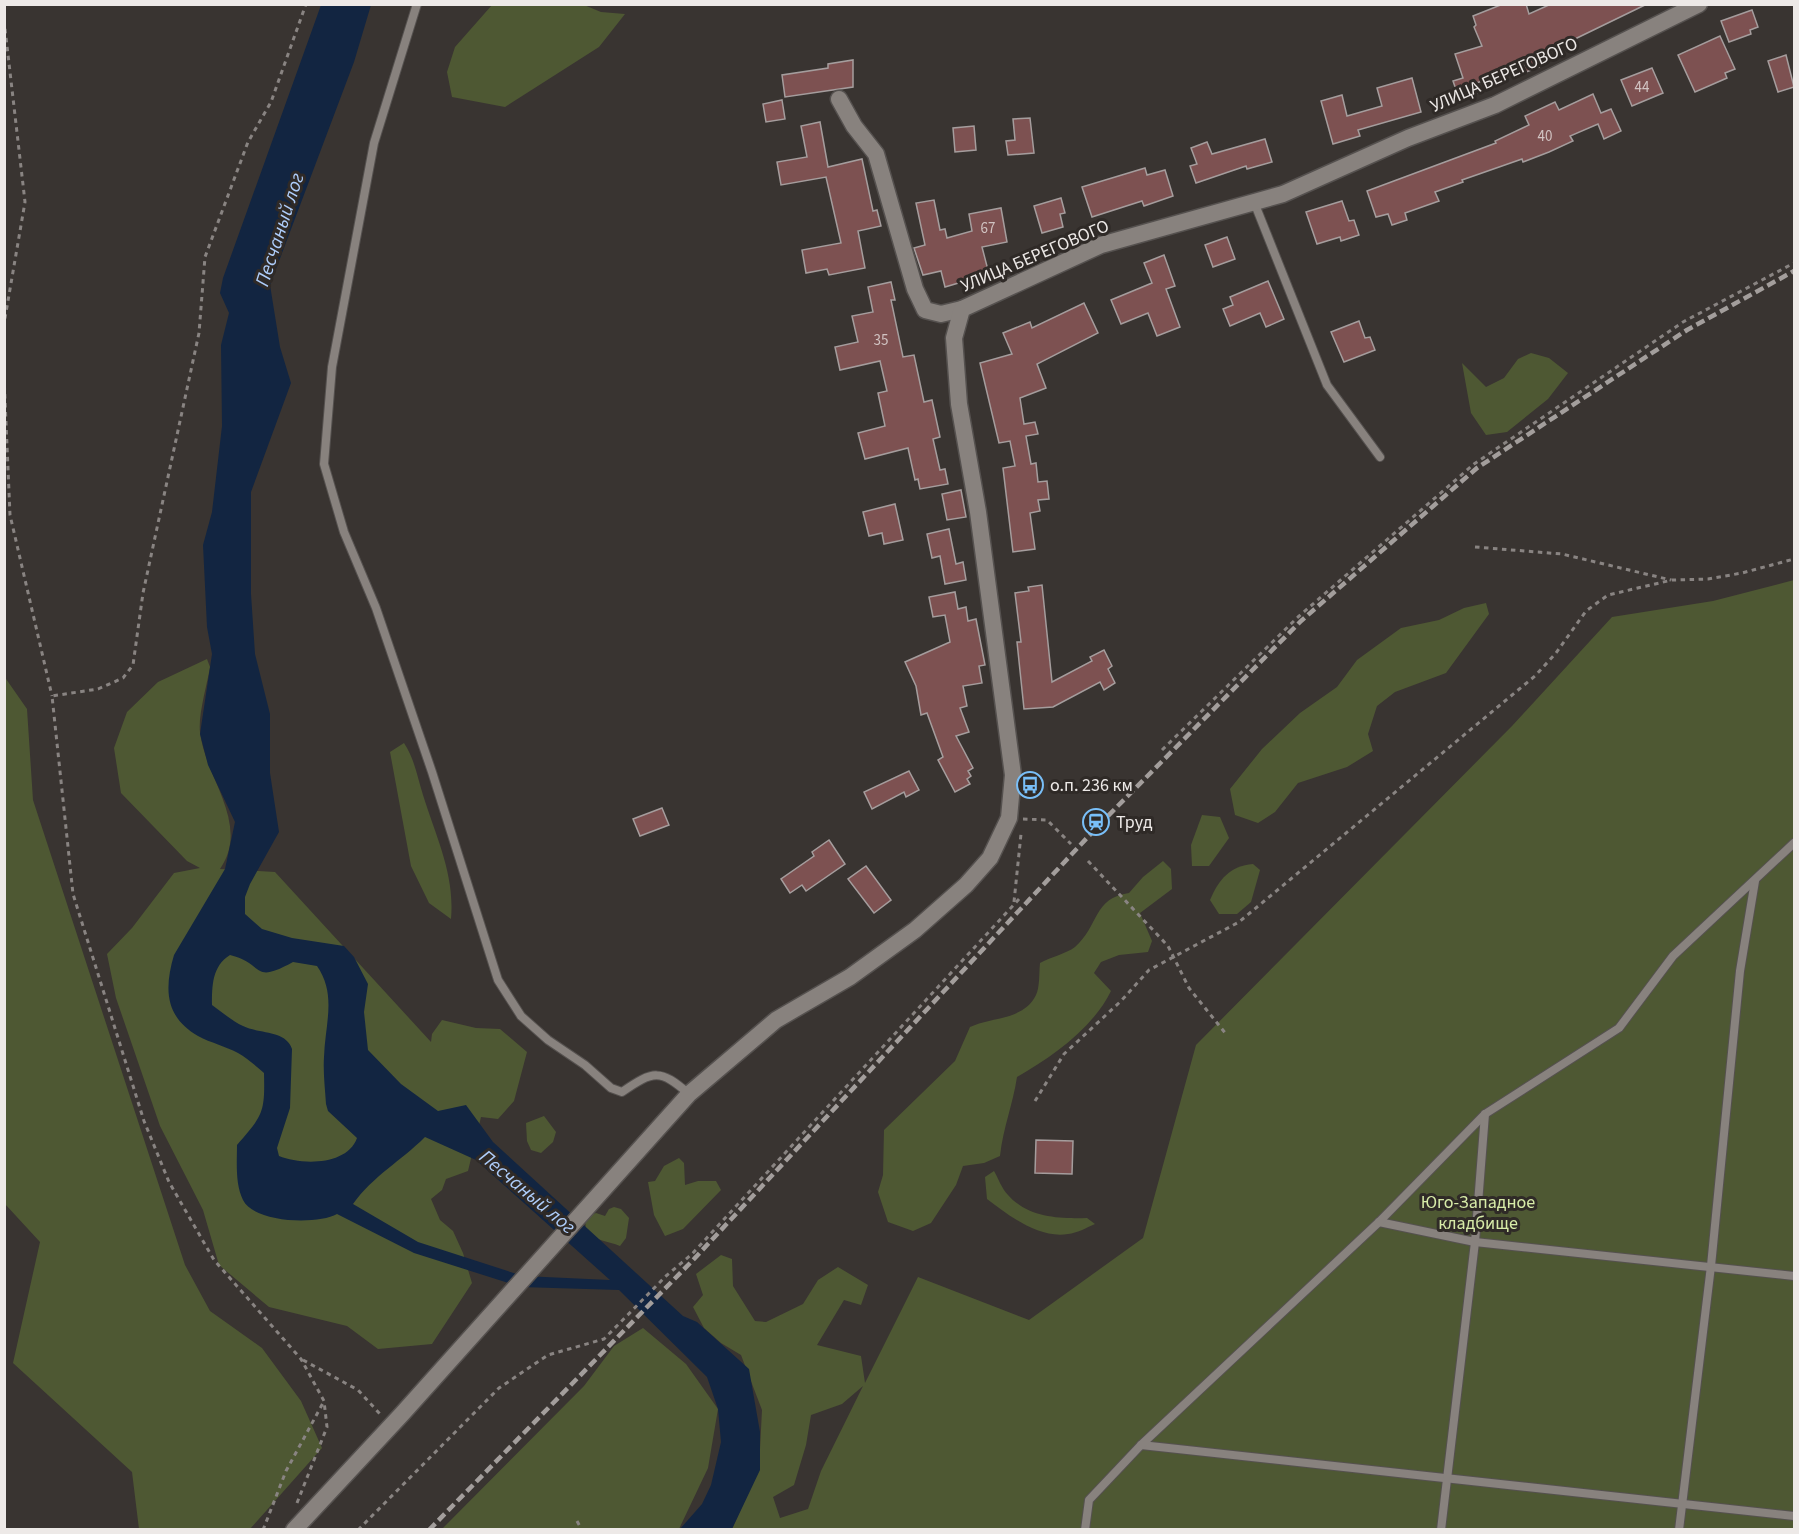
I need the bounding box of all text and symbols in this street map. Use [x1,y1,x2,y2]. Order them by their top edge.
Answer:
street label: УЛИЦА БЕРЕГОВОГО [1426,31,1582,119]
house number: 44 [1635,77,1650,98]
house number: 40 [1538,126,1552,147]
water label: Песчаный лог [249,169,312,290]
street label: УЛИЦА БЕРЕГОВОГО [957,213,1113,299]
house number: 67 [981,218,995,239]
house number: 35 [874,330,888,351]
bus stop icon: о.п. 236 км [1015,770,1045,800]
place label: о.п. 236 км [1050,773,1133,798]
station icon: Труд [1081,807,1111,837]
place label: Труд [1116,810,1153,835]
water label: Песчаный лог [473,1143,581,1241]
park label: Юго-Западное кладбище [1421,1190,1535,1236]

